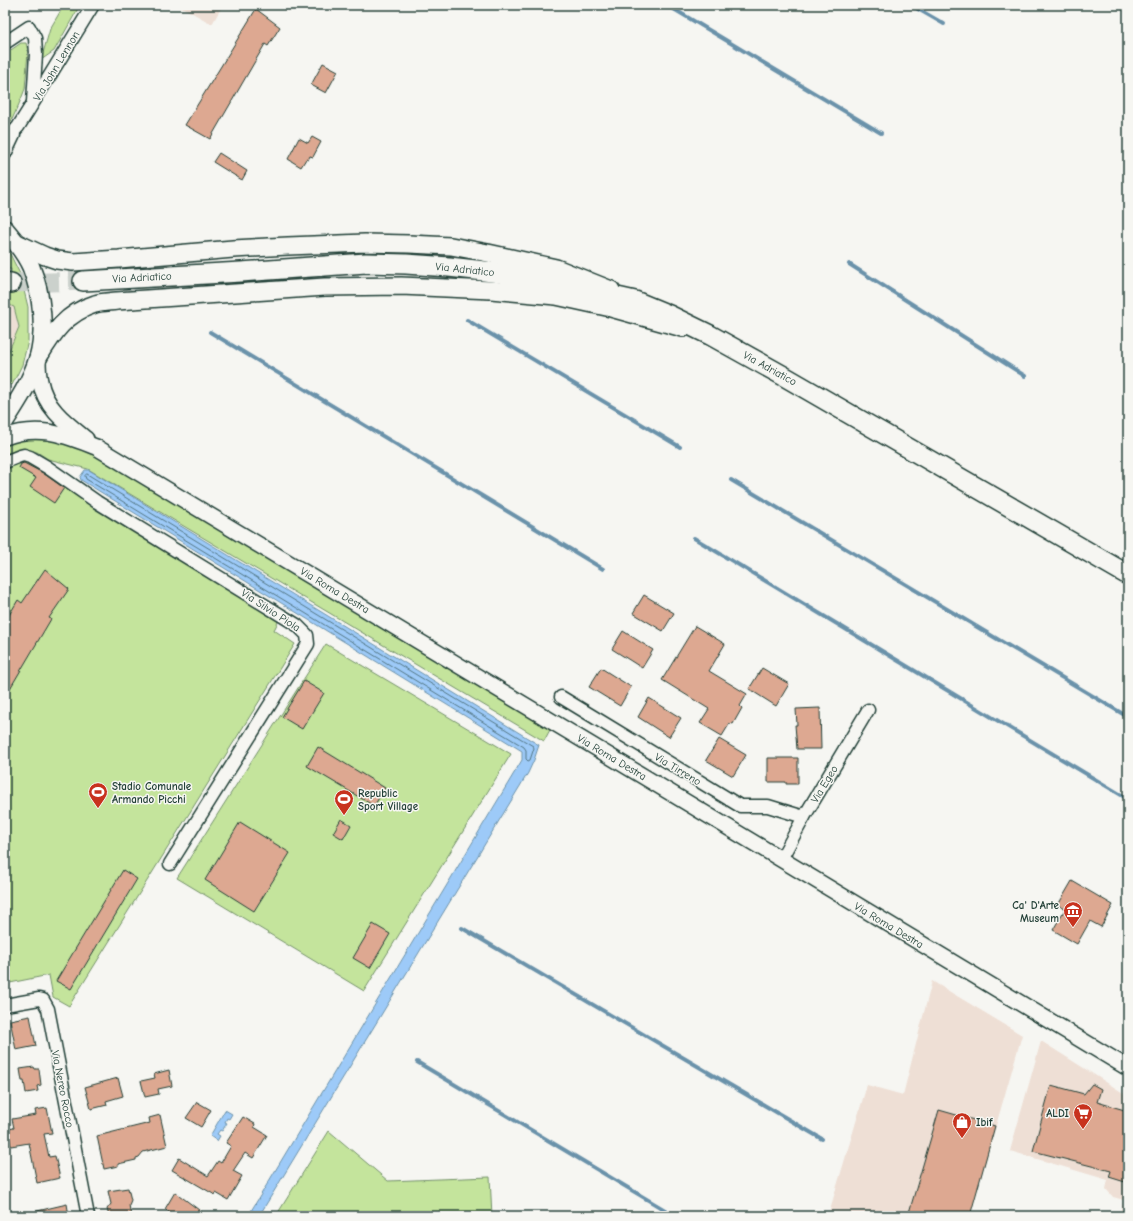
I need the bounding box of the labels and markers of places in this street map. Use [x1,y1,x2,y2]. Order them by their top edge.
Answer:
place label: Stadio Comunale Armando Picchi [112,780,192,806]
sports icon: Stadio Comunale Armando Picchi [87,781,109,809]
place label: Republic Sport Village [358,787,419,813]
sports icon: Republic Sport Village [333,788,355,816]
place label: Ca' D'Arte Museum [1012,899,1060,925]
museum icon: Ca' D'Arte Museum [1062,900,1084,928]
supermarket icon: ALDI [1072,1102,1094,1130]
place label: ALDI [1046,1107,1070,1120]
shop icon: Ibif [951,1111,973,1139]
place label: Ibif [976,1116,993,1129]

